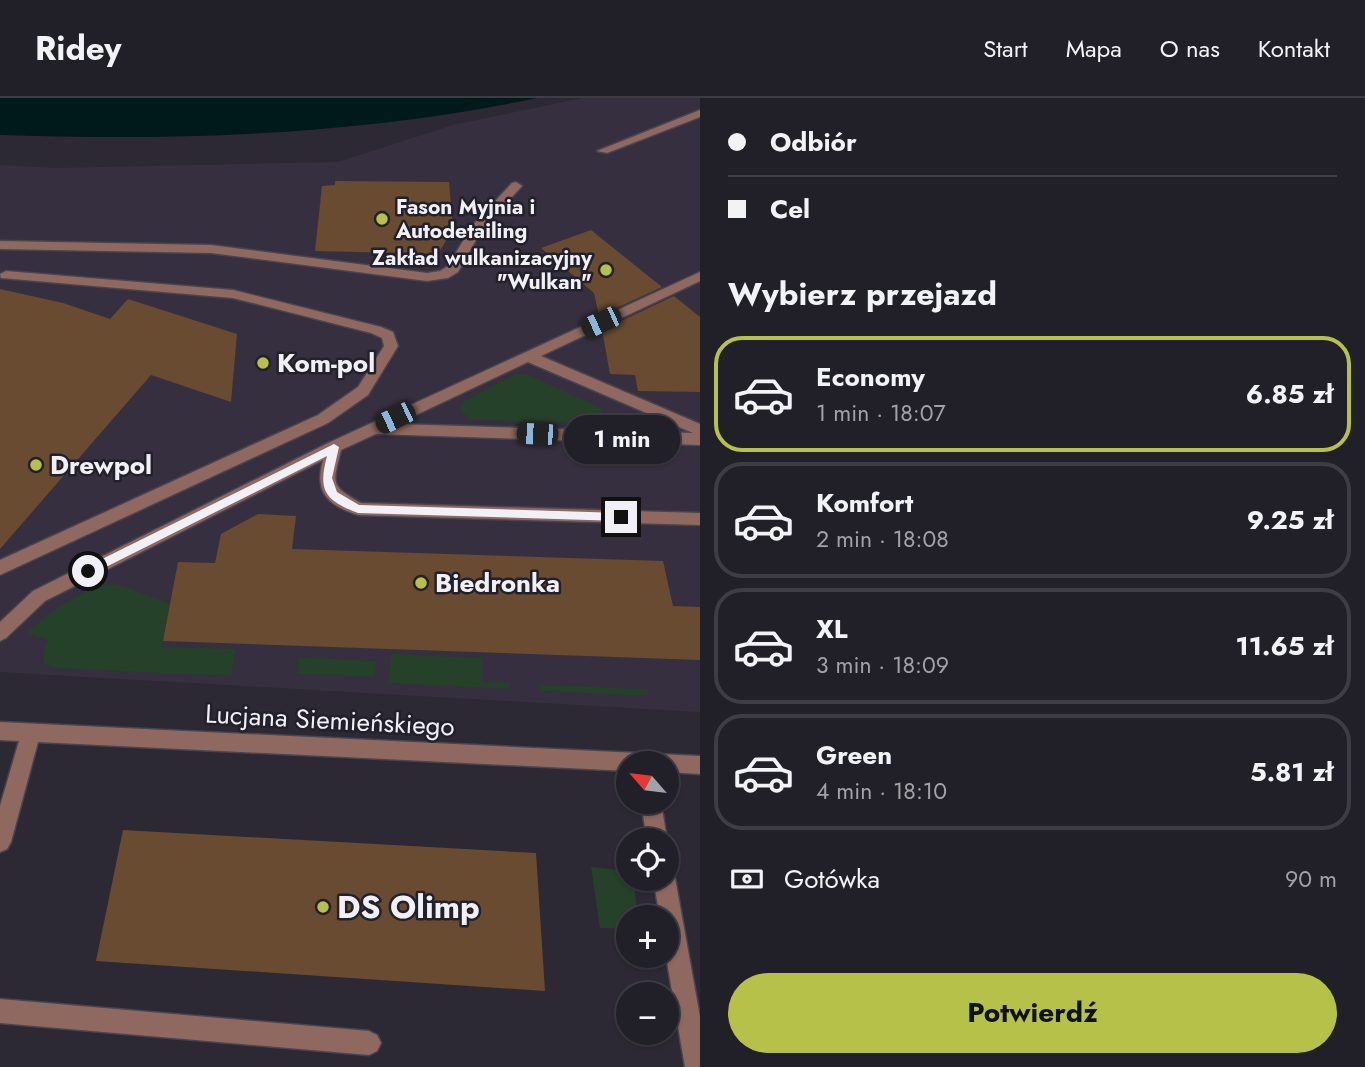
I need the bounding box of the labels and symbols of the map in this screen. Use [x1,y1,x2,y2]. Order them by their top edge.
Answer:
place label: Fason Myjnia i Autodetailing [395,192,535,246]
marker: Fason Myjnia i Autodetailing [374,211,390,227]
place label: Zakład wulkanizacyjny "Wulkan" [372,243,593,297]
marker: Zakład wulkanizacyjny "Wulkan" [598,262,614,278]
car [578,304,625,340]
place label: Kom-pol [277,344,375,382]
marker: Kom-pol [255,355,271,371]
car [372,399,419,437]
callout: 1 min [563,416,679,464]
car [516,423,559,445]
place label: Drewpol [50,446,152,484]
marker: Drewpol [28,457,44,473]
route end [605,501,637,533]
route start [72,555,104,587]
place label: Biedronka [435,564,560,602]
marker: Biedronka [413,575,429,591]
street label: Lucjana Siemieńskiego [204,694,456,746]
north arrow [616,751,679,814]
place label: DS Olimp [337,884,480,930]
marker: DS Olimp [315,899,331,915]

